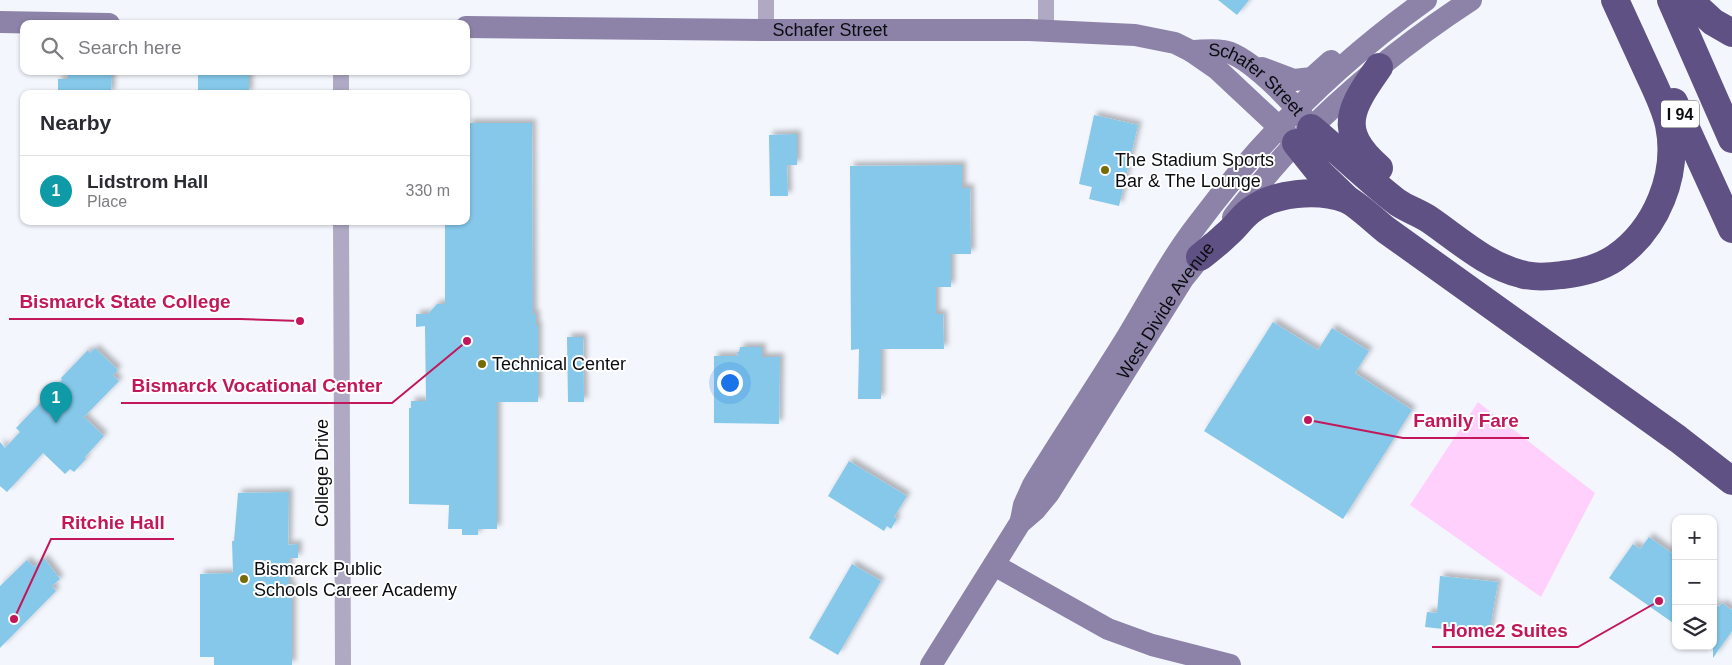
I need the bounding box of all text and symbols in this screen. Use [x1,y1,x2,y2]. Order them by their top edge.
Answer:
search box [20,20,470,75]
street label: Schafer Street [772,20,888,40]
icon: search [38,34,66,62]
text: Search here [78,37,182,58]
street label: Schafer Street [1208,40,1308,120]
road number: I 94 [1661,100,1699,128]
text: Nearby [40,111,111,134]
place label: The Stadium Sports Bar & The Lounge [1115,150,1274,191]
marker: The Stadium Sports Bar & The Lounge [1099,164,1111,176]
text: Lidstrom Hall [87,171,208,192]
text: 1 [52,182,60,199]
text: 330 m [406,182,450,199]
text: Place [87,193,127,210]
street label: West Divide Avenue [1113,238,1218,383]
callout: Bismarck State College [9,285,240,319]
text: Bismarck State College [19,291,231,312]
place label: Technical Center [492,354,626,374]
marker: Technical Center [476,358,488,370]
callout: Bismarck Vocational Center [121,369,392,403]
your location [717,370,743,396]
text: Bismarck Vocational Center [132,375,383,396]
pin: 1 [40,382,72,423]
callout: Family Fare [1403,404,1529,438]
text: Family Fare [1413,410,1519,431]
street label: College Drive [312,419,332,527]
callout: Ritchie Hall [51,505,174,539]
text: Ritchie Hall [61,512,165,533]
map controls [1672,515,1717,650]
button: + [1672,515,1717,560]
place label: Bismarck Public Schools Career Academy [254,559,457,600]
button: − [1672,560,1717,605]
marker: Bismarck Public Schools Career Academy [238,573,250,585]
button: layers [1672,605,1717,650]
callout: Home2 Suites [1432,613,1578,647]
text: Home2 Suites [1442,620,1568,641]

